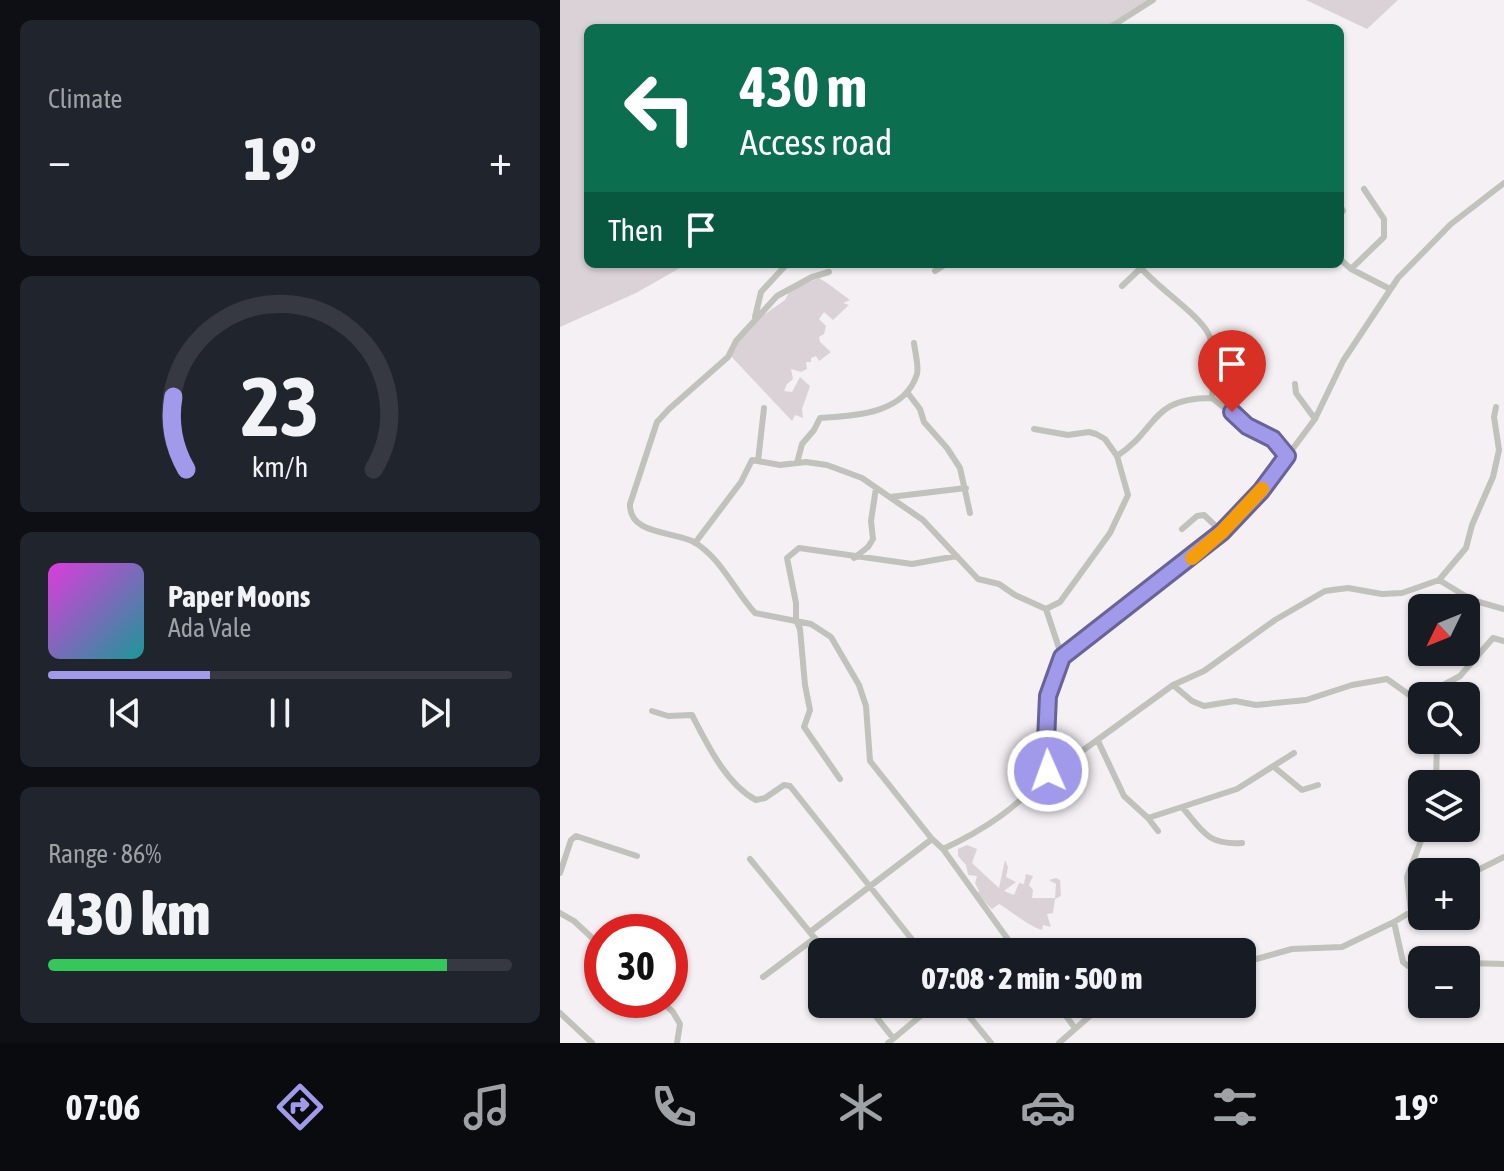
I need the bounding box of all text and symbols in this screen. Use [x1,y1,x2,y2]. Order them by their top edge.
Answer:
text: 430 m [740,55,867,119]
icon: left [608,56,712,160]
text: Climate [48,84,122,114]
text: Access road [740,121,892,163]
text: 19° [244,124,316,193]
text: − [48,134,71,184]
text: + [489,134,512,184]
icon: arrive [679,208,723,252]
text: Then [608,213,663,247]
pin [1198,330,1266,412]
icon: arrive [1210,342,1254,386]
text: 23 [241,357,319,453]
text: km/h [252,450,308,483]
text: Paper Moons [168,579,310,613]
north arrow [1408,594,1480,666]
map controls [1408,594,1480,1018]
text: Ada Vale [168,613,251,643]
button: search [1408,682,1480,754]
icon: previous [103,691,147,735]
icon: pause [258,691,302,735]
icon: next [413,691,457,735]
position arrow [1006,729,1090,813]
button: layers [1408,770,1480,842]
text: Range · 86% [48,839,161,869]
button: + [1408,858,1480,930]
text: 430 km [48,879,210,948]
speed limit sign: 30 [584,914,688,1018]
button: − [1408,946,1480,1018]
text: 07:08 · 2 min · 500 m [922,961,1142,995]
icon: directions [272,1079,328,1135]
icon: music [459,1079,515,1135]
icon: phone [646,1079,702,1135]
icon: climate [833,1079,889,1135]
icon: car [1020,1079,1076,1135]
icon: filters [1207,1079,1263,1135]
text: 07:06 [66,1086,140,1128]
text: 19° [1395,1086,1438,1128]

